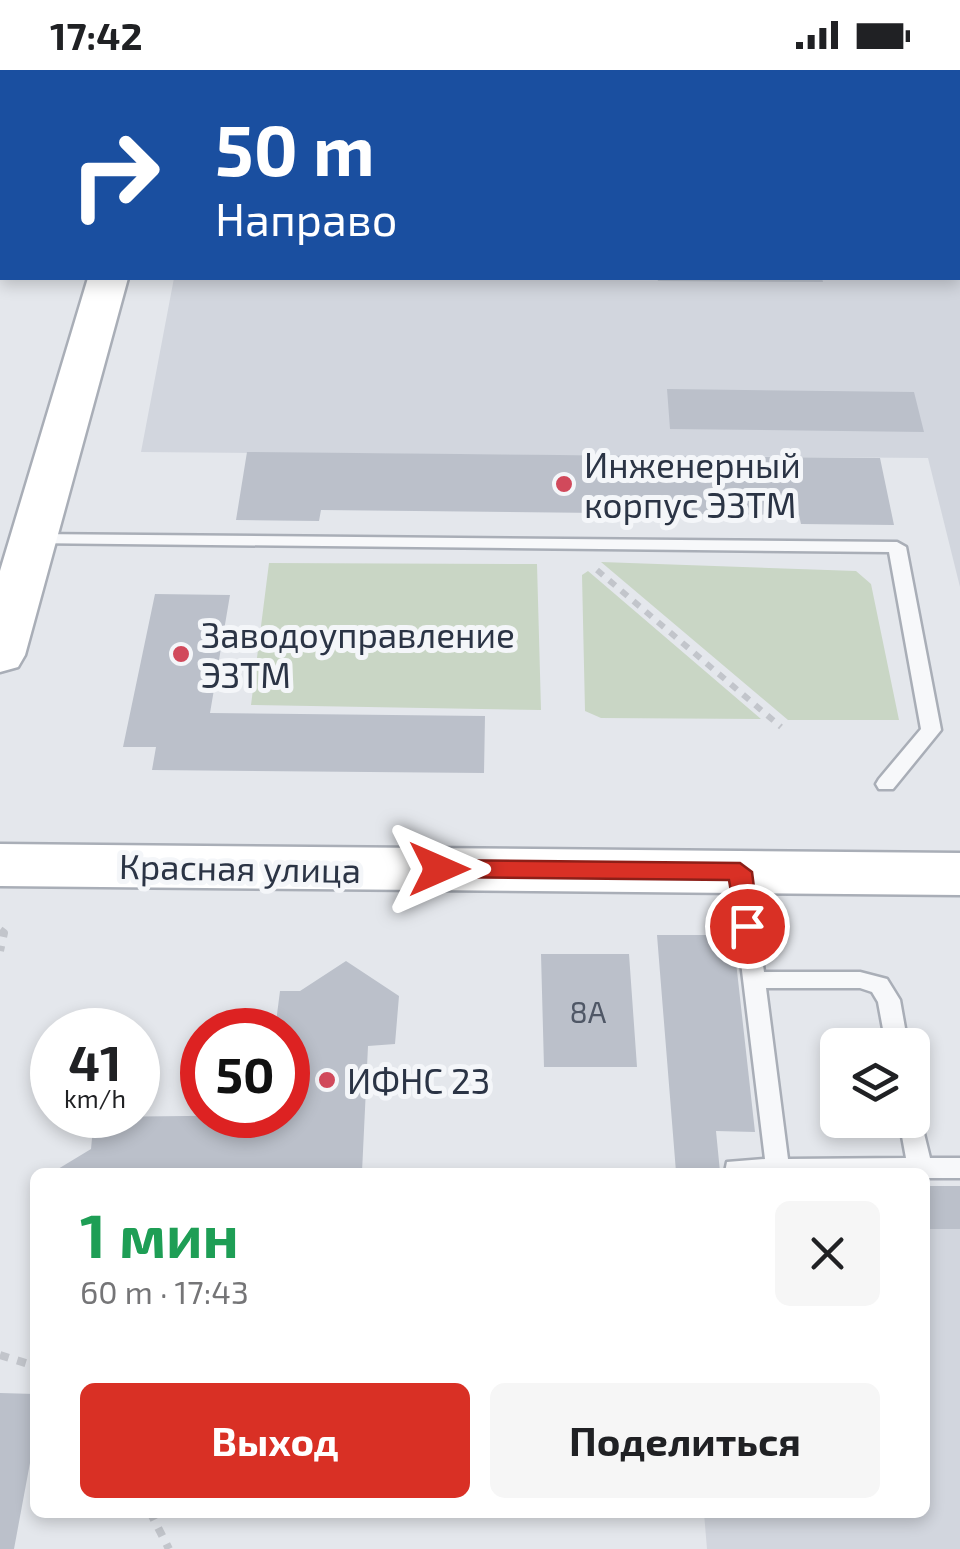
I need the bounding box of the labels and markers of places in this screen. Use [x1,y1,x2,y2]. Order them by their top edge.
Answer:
place label: Инженерный корпус ЭЗТМ [584,443,801,526]
marker: Инженерный корпус ЭЗТМ [553,473,575,495]
place label: Заводоуправление ЭЗТМ [201,613,515,695]
marker: Заводоуправление ЭЗТМ [170,643,192,665]
pin [705,884,790,969]
place label: ИФНС 23 [347,1059,490,1101]
marker: ИФНС 23 [316,1069,338,1091]

